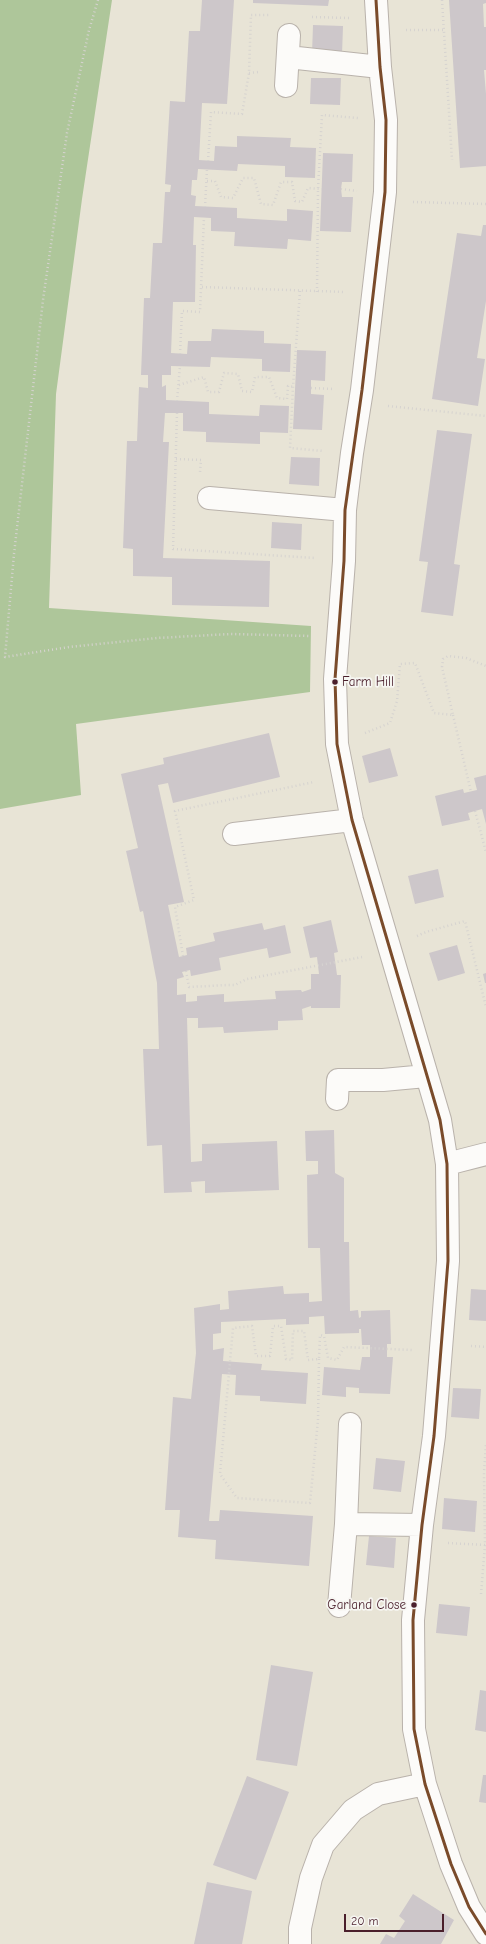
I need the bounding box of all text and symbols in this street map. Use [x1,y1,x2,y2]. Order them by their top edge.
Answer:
place label: Farm Hill [342,674,394,690]
marker: Farm Hill [330,677,340,687]
place label: Garland Close [327,1597,406,1613]
marker: Garland Close [409,1600,419,1610]
scale bar [346,1906,446,1932]
text: 20 m [351,1914,379,1928]

